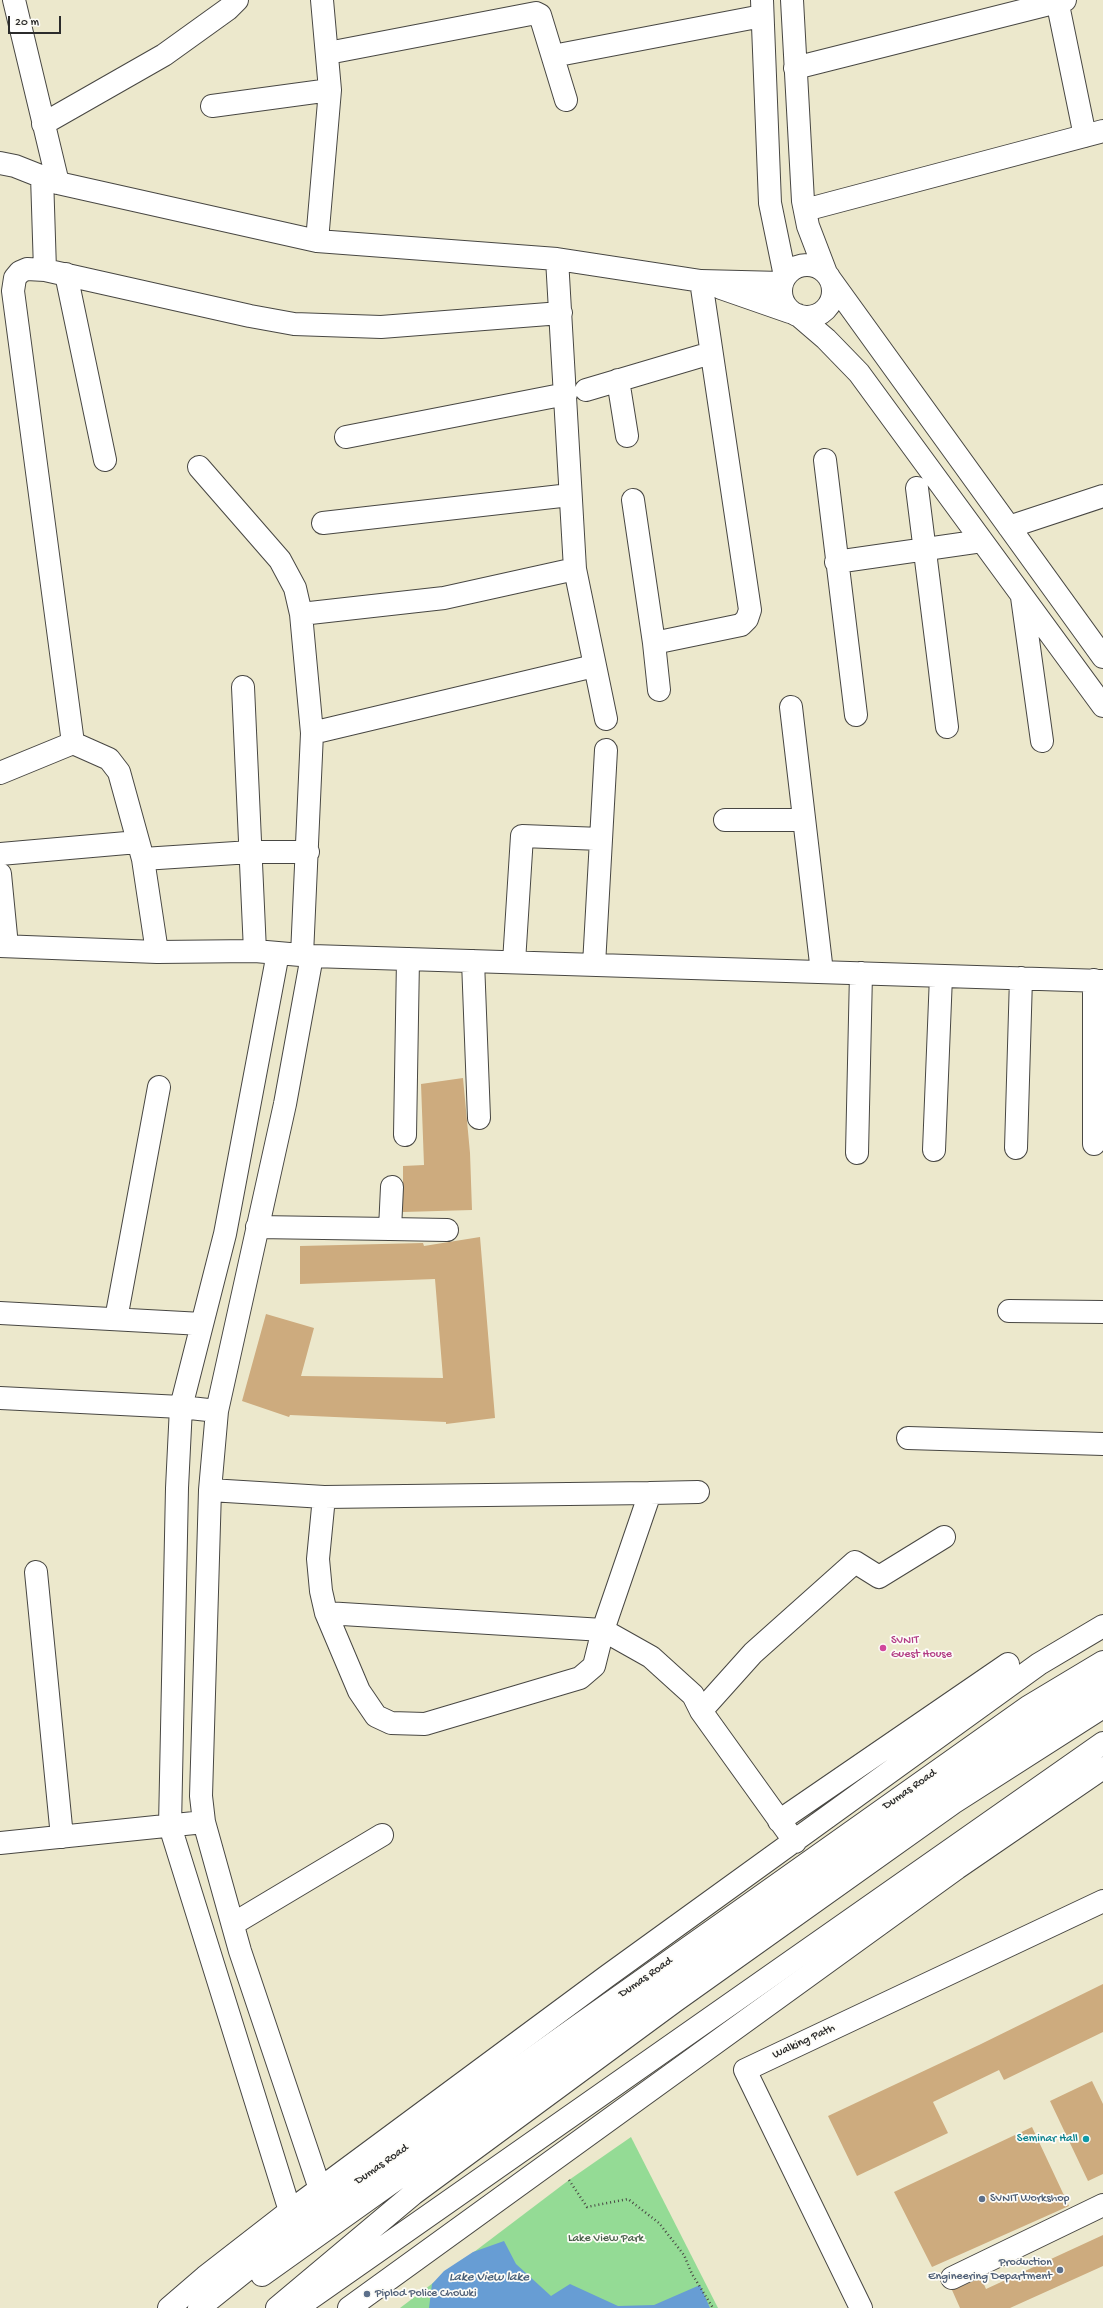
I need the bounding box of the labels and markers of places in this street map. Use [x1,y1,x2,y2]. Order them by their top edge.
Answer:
place label: SVNIT Guest House [891,1634,952,1662]
marker: SVNIT Guest House [878,1643,888,1653]
place label: Seminar Hall [1017,2132,1078,2146]
marker: Seminar Hall [1081,2134,1091,2144]
place label: SVNIT Workshop [990,2192,1069,2206]
marker: SVNIT Workshop [977,2194,987,2204]
place label: Production Engineering Department [928,2256,1052,2284]
marker: Production Engineering Department [1055,2265,1065,2275]
place label: Piplod Police Chowki [375,2287,477,2301]
marker: Piplod Police Chowki [362,2289,372,2299]

